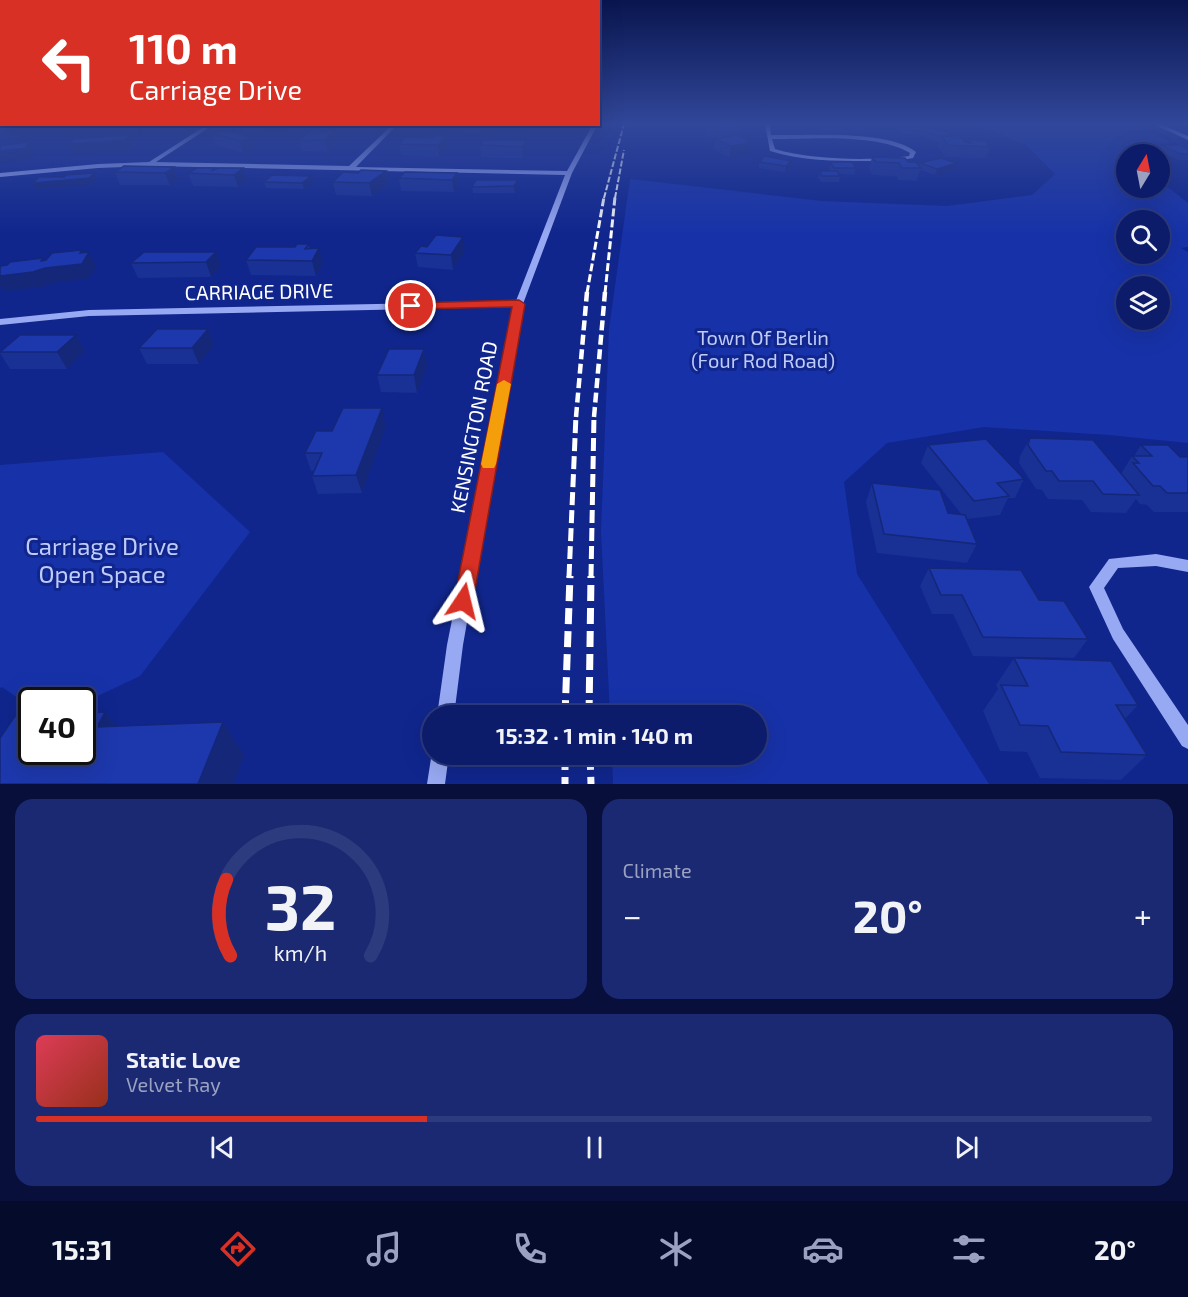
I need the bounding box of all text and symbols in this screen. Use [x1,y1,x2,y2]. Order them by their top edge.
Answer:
text: 110 m [129,22,238,72]
icon: left [30,24,108,102]
text: Carriage Drive [129,73,302,105]
north arrow [1116,144,1170,198]
map controls [1116,144,1170,330]
button: search [1116,210,1170,264]
button: layers [1116,276,1170,330]
street label: CARRIAGE DRIVE [184,278,334,304]
pin [385,280,436,331]
icon: arrive [394,289,427,322]
park label: Town Of Berlin (Four Rod Road) [691,325,835,372]
street label: KENSINGTON ROAD [445,339,501,515]
park label: Carriage Drive Open Space [25,531,179,588]
position arrow [431,569,495,633]
speed limit sign: 40 [18,687,96,765]
text: 15:32 · 1 min · 140 m [496,722,693,748]
text: Climate [623,858,692,882]
text: 32 [265,868,337,943]
text: 20° [853,888,923,942]
text: − [623,895,642,935]
text: + [1134,895,1152,935]
text: km/h [274,940,327,965]
text: Static Love [126,1046,241,1072]
text: Velvet Ray [126,1072,221,1096]
icon: previous [206,1131,239,1164]
icon: pause [578,1131,611,1164]
icon: next [950,1131,983,1164]
icon: directions [217,1228,259,1270]
icon: music [363,1228,405,1270]
icon: phone [509,1228,551,1270]
icon: climate [655,1228,697,1270]
icon: car [802,1228,844,1270]
icon: filters [948,1228,990,1270]
text: 15:31 [52,1233,113,1265]
text: 20° [1094,1233,1136,1265]

